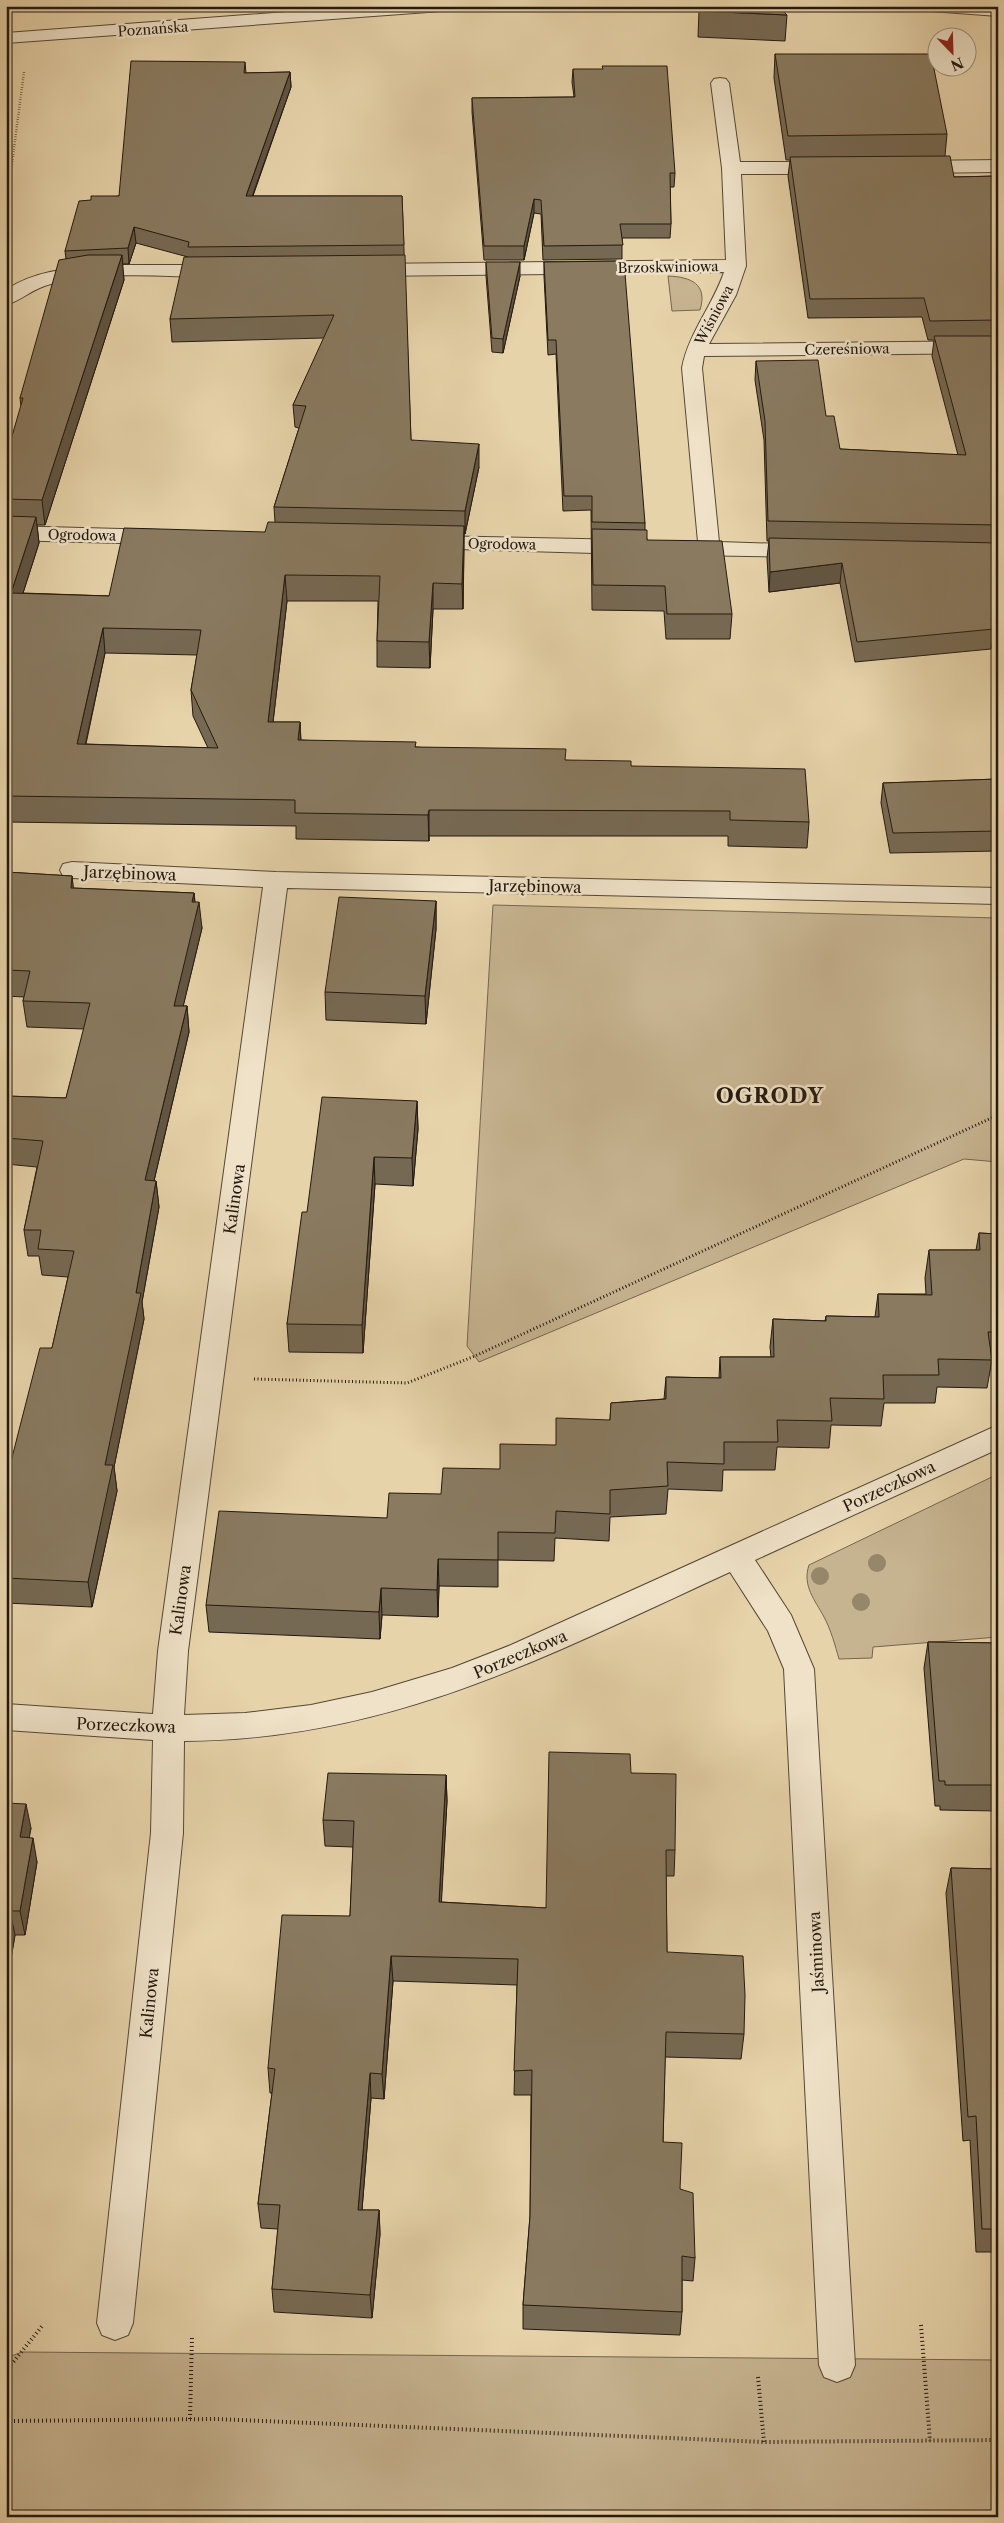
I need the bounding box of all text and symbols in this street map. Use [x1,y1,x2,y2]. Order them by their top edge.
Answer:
street label: Poznańska [117,18,190,40]
north arrow [926,28,976,78]
text: N [948,53,966,75]
street label: Brzoskwiniowa [617,257,719,277]
street label: Wiśniowa [690,281,738,349]
street label: Czereśniowa [804,339,890,359]
street label: Ogrodowa [48,525,117,545]
street label: Ogrodowa [468,534,537,554]
street label: Jarzębinowa [80,861,177,885]
street label: Jarzębinowa [485,875,582,897]
district label: OGRODY [716,1083,824,1108]
street label: Kalinowa [219,1162,249,1236]
street label: Porzeczkowa [840,1456,939,1516]
street label: Kalinowa [165,1563,195,1637]
street label: Porzeczkowa [470,1625,570,1683]
street label: Porzeczkowa [76,1713,177,1737]
street label: Jaśminowa [804,1910,828,1996]
street label: Kalinowa [135,1966,163,2039]

